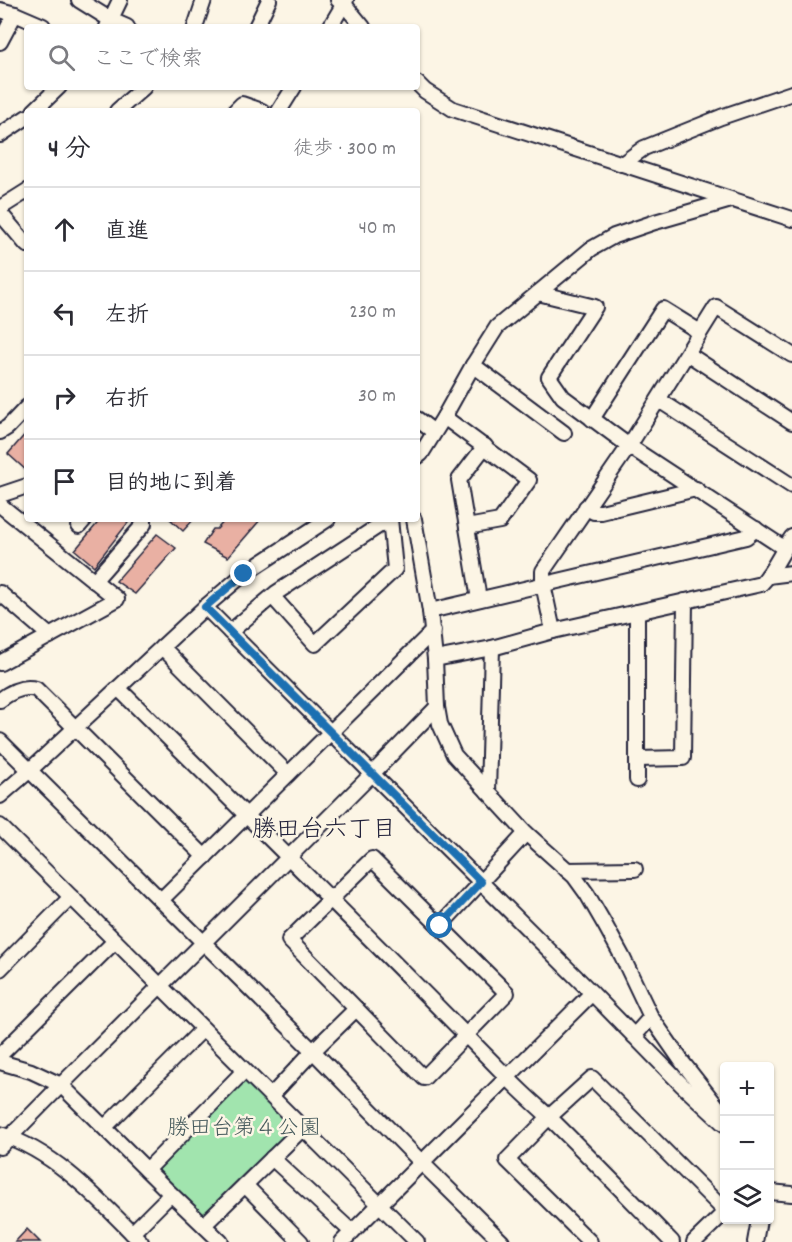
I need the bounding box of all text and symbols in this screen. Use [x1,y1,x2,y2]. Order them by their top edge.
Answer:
search box [24,24,420,90]
icon: search [45,41,78,74]
text: ここで検索 [93,45,203,76]
text: 4 分 [48,132,91,169]
text: 徒歩 · 300 m [293,136,396,164]
icon: ahead [48,213,81,246]
text: 40 m [358,215,396,243]
text: 直進 [105,217,149,248]
icon: left [48,297,81,330]
text: 230 m [349,299,396,327]
text: 左折 [105,301,149,332]
icon: right [48,381,81,414]
text: 30 m [358,383,396,411]
text: 右折 [105,385,149,416]
icon: arrive [48,465,81,498]
text: 目的地に到着 [105,469,237,500]
route end [230,560,256,586]
district label: 勝田台六丁目 [252,814,396,848]
route start [426,912,452,938]
map controls [720,1062,774,1224]
button: + [720,1062,774,1116]
park label: 勝田台第４公園 [167,1114,321,1145]
button: − [720,1116,774,1170]
button: layers [720,1170,774,1224]

